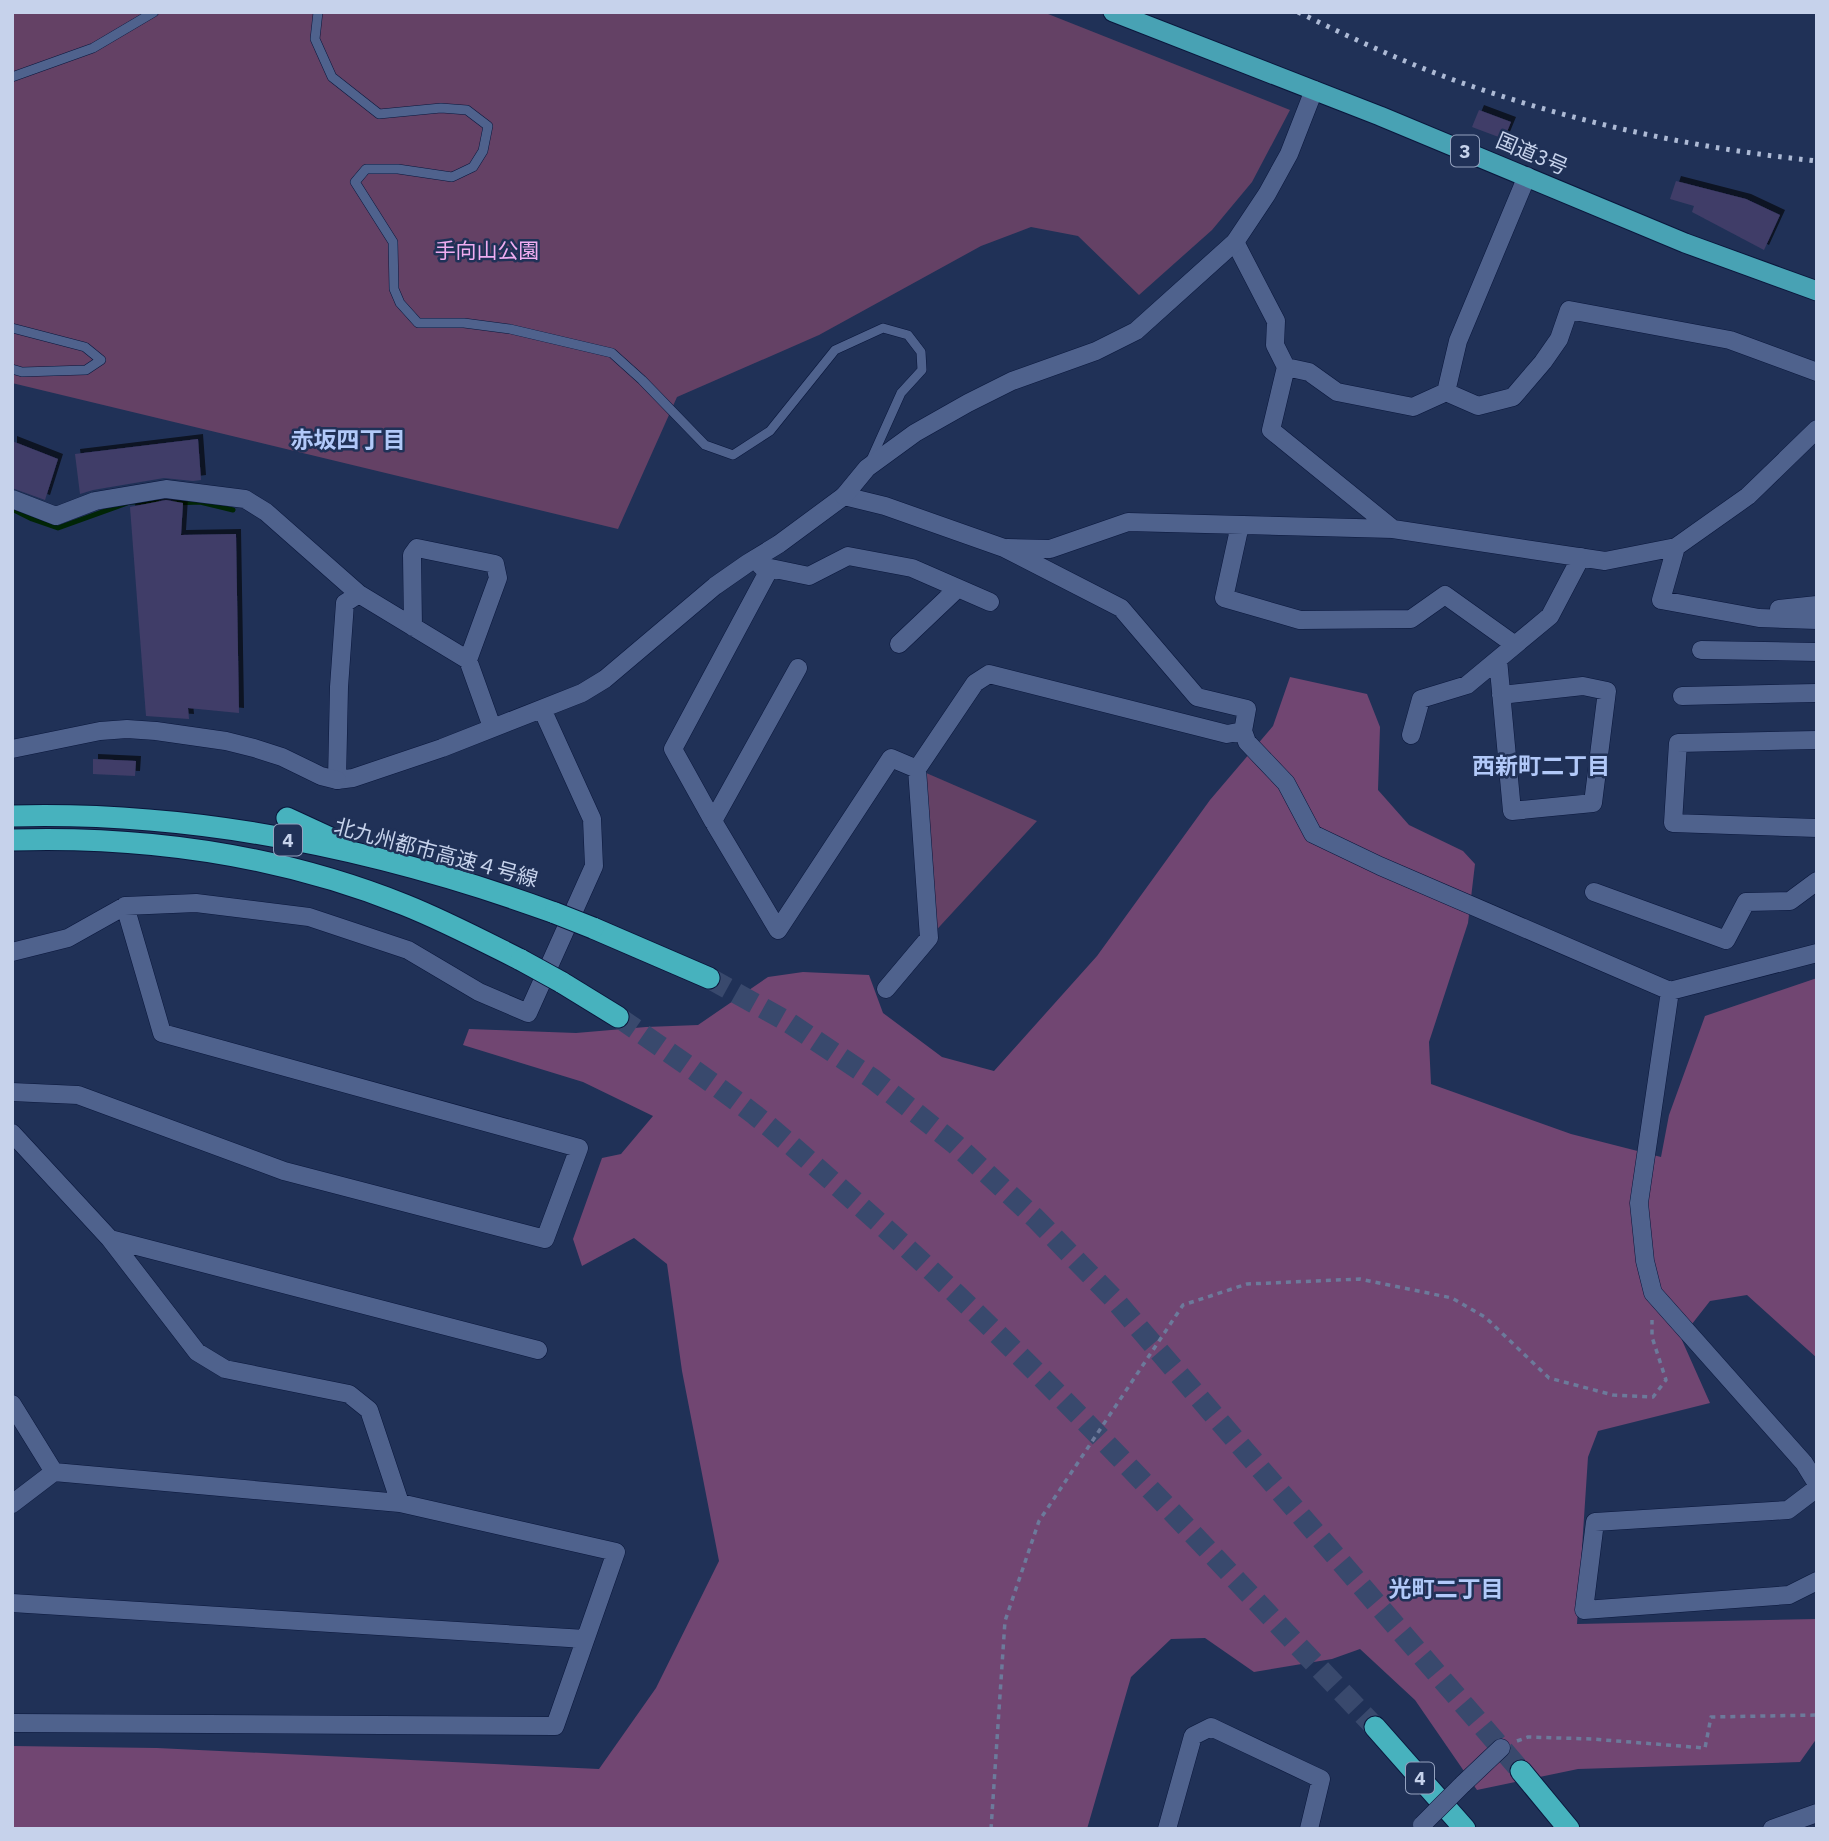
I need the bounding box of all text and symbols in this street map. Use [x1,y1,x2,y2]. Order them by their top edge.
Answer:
street label: 国道3号 [1492,125,1573,181]
road number: 3 [1451,136,1479,167]
park label: 手向山公園 [435,236,540,264]
district label: 赤坂四丁目 [291,424,406,454]
district label: 西新町二丁目 [1472,750,1610,780]
street label: 北九州都市高速４号線 [331,811,541,893]
road number: 4 [274,824,302,856]
district label: 光町二丁目 [1389,1573,1504,1603]
road number: 4 [1406,1762,1434,1794]

